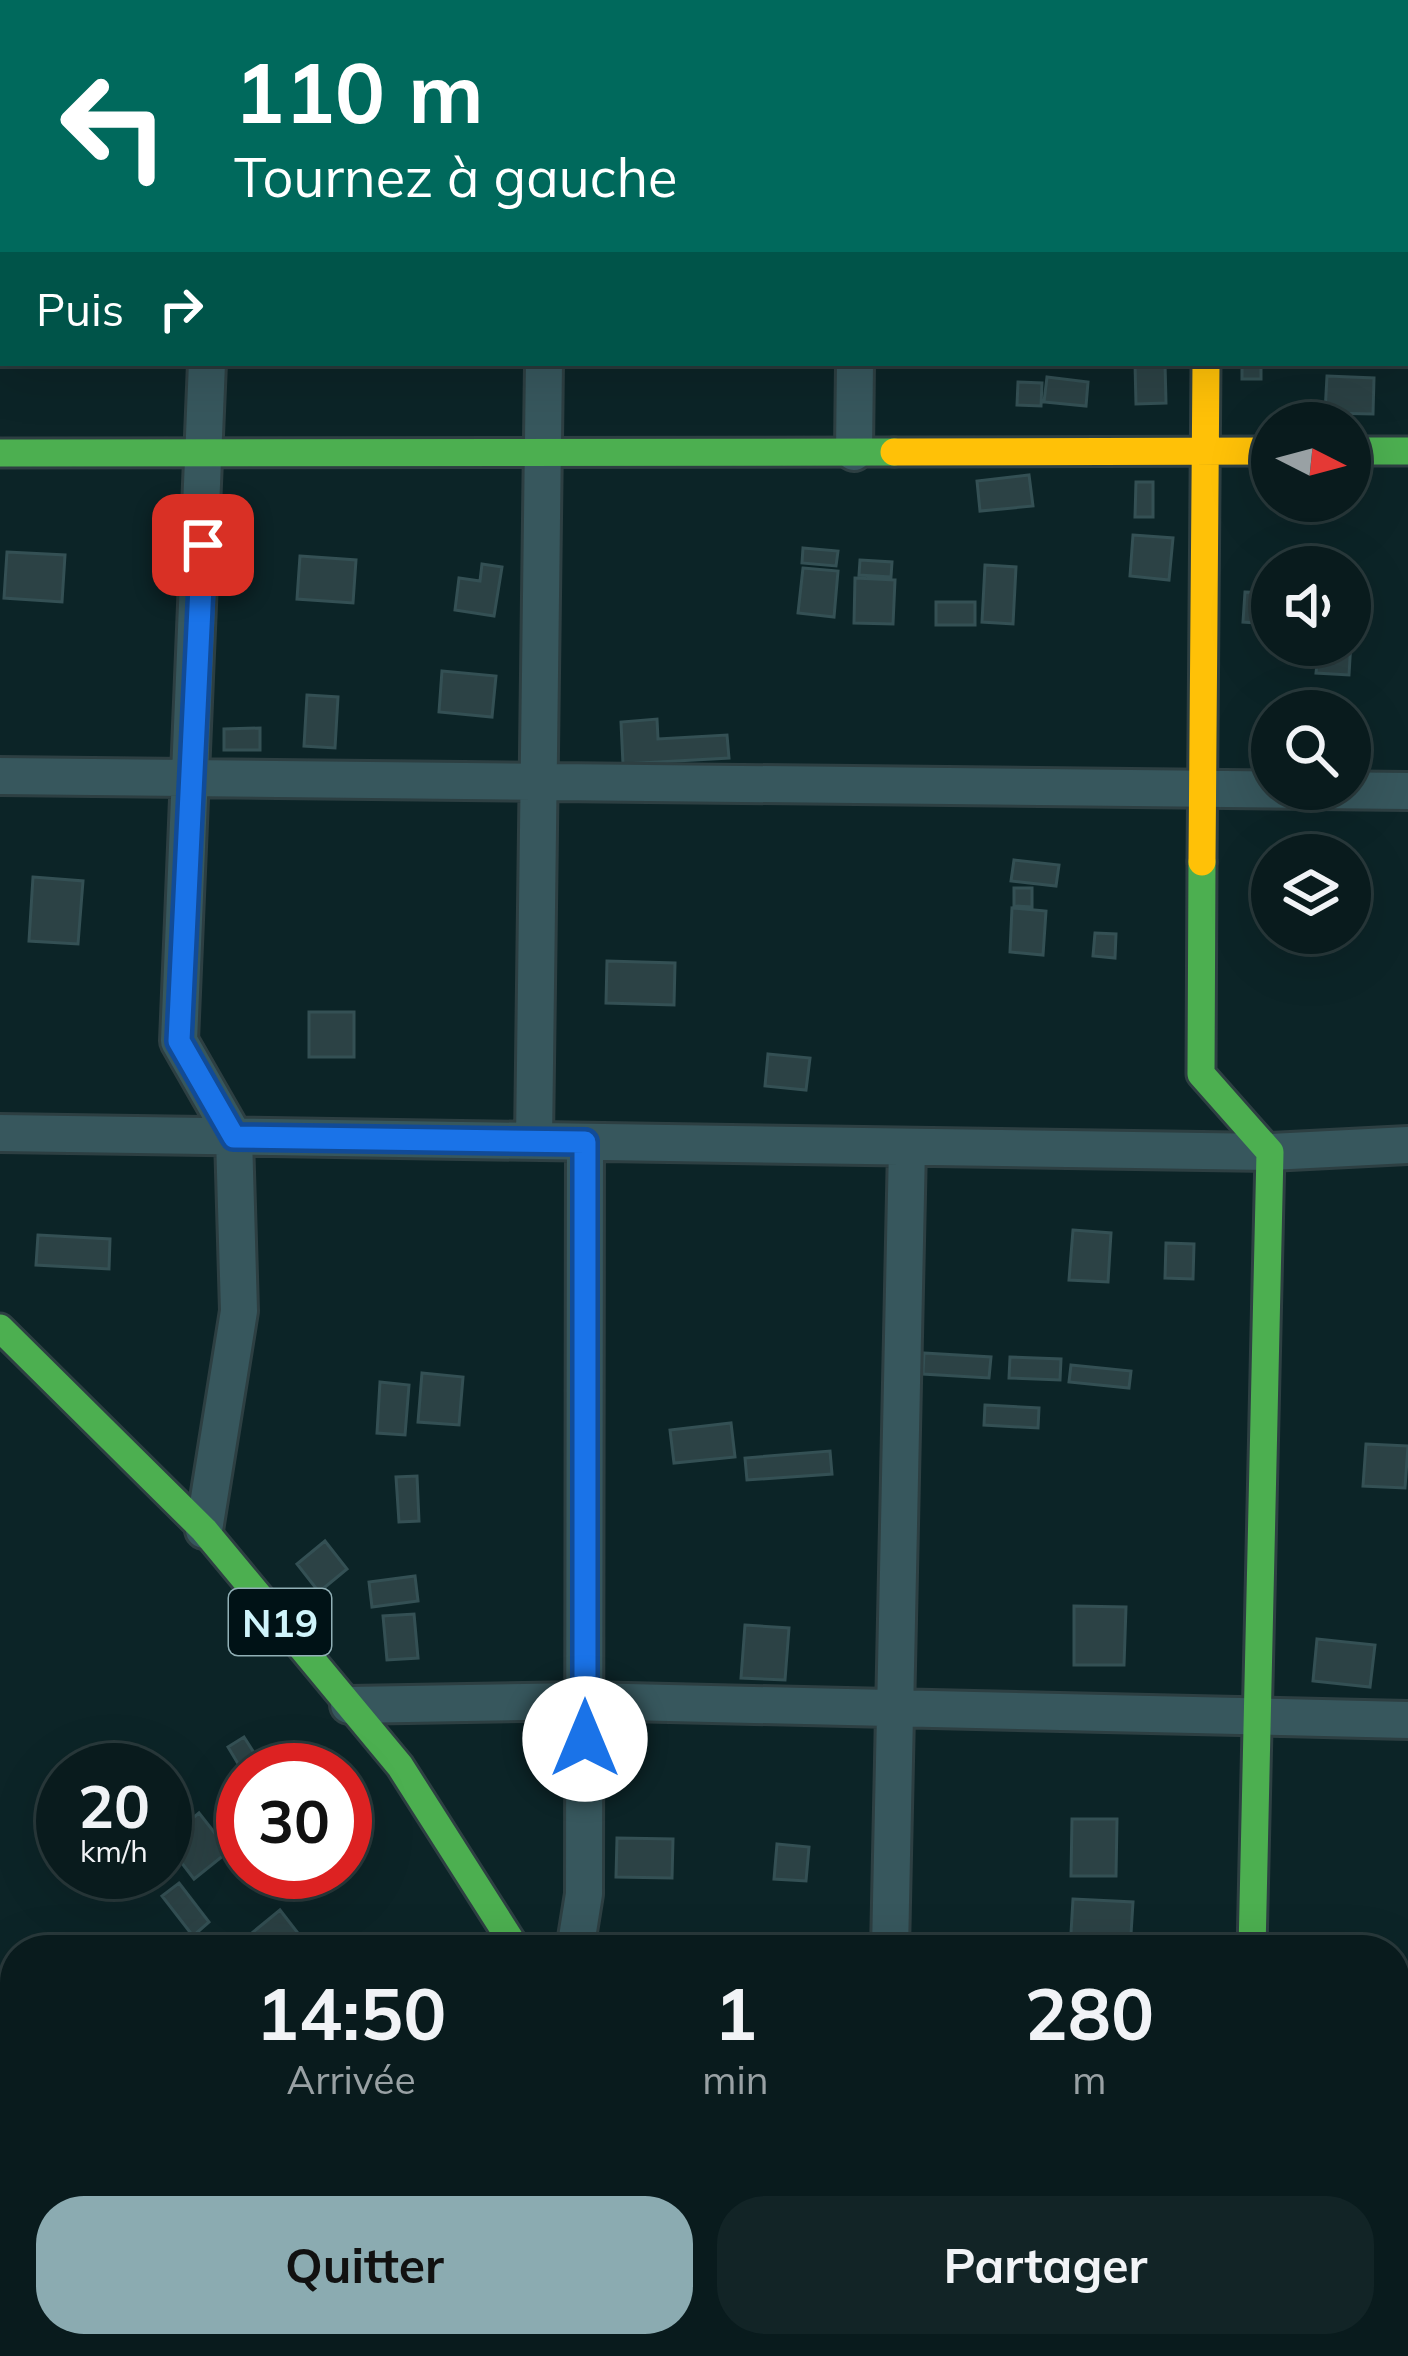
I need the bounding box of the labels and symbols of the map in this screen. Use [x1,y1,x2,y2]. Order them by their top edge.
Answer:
north arrow [1251,402,1371,522]
pin [152,494,254,596]
road number: N19 [229,1589,331,1655]
position arrow [522,1676,648,1802]
speed limit sign: 30 [216,1743,372,1899]

